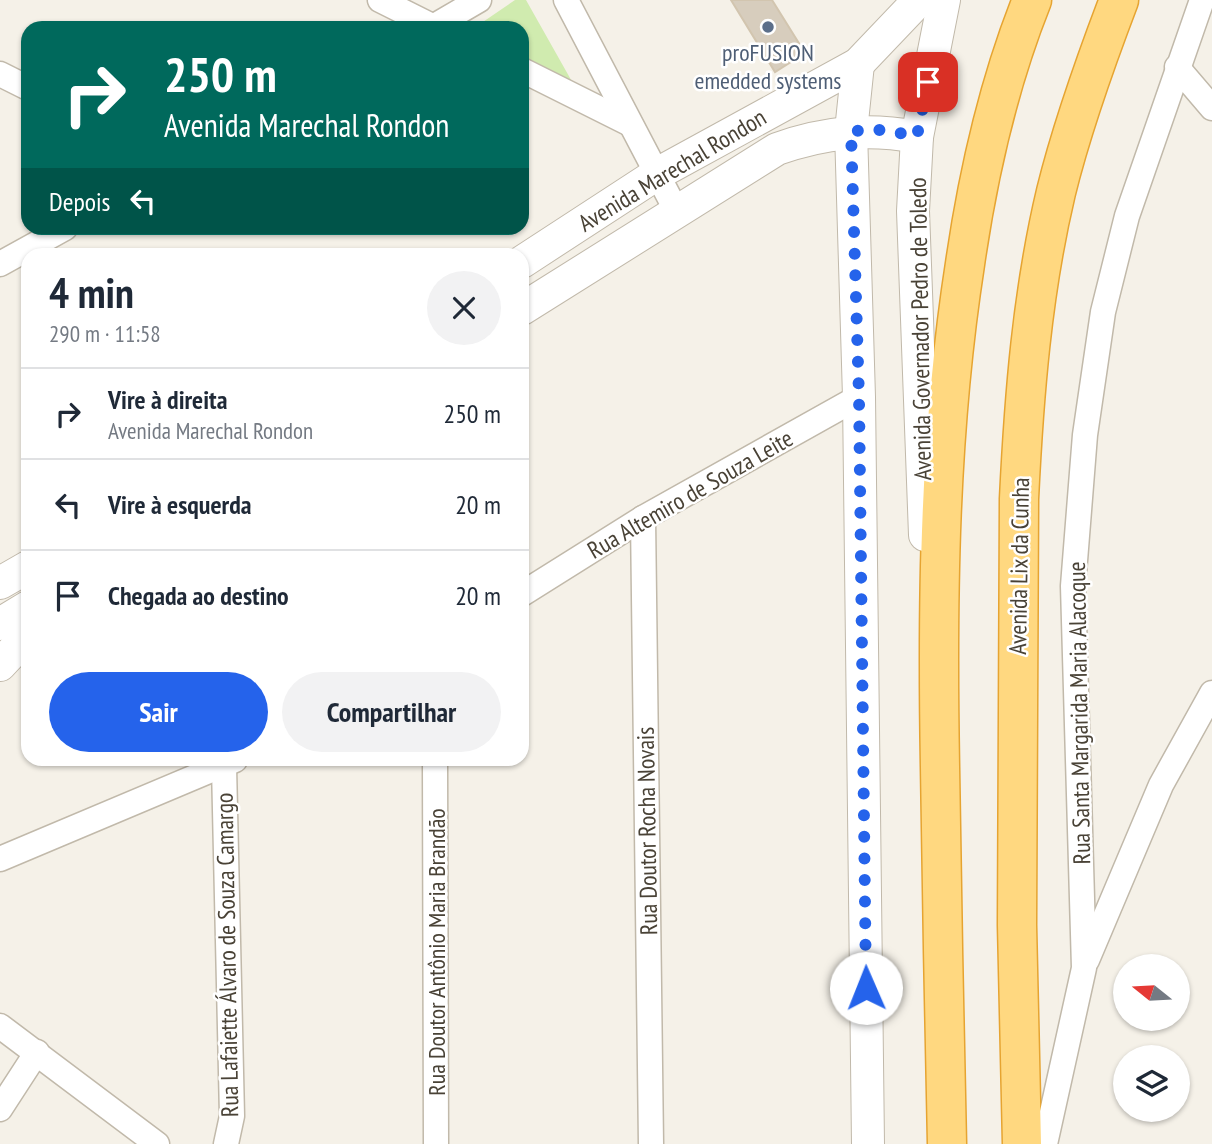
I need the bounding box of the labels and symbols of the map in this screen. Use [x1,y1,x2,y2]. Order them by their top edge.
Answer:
marker: proFUSION emedded systems [760,19,776,35]
place label: proFUSION emedded systems [695,37,841,96]
pin [898,52,958,112]
street label: Avenida Marechal Rondon [572,102,772,238]
street label: Avenida Governador Pedro de Toledo [902,177,938,481]
street label: Rua Altemiro de Souza Leite [582,423,798,565]
street label: Avenida Lix da Cunha [1002,477,1036,655]
street label: Rua Santa Margarida Maria Alacoque [1061,561,1097,865]
street label: Rua Doutor Rocha Novais [630,727,664,935]
street label: Rua Lafaiette Álvaro de Souza Camargo [209,792,245,1118]
street label: Rua Doutor Antônio Maria Brandão [421,808,452,1096]
position arrow [829,951,903,1025]
north arrow [1113,954,1190,1031]

